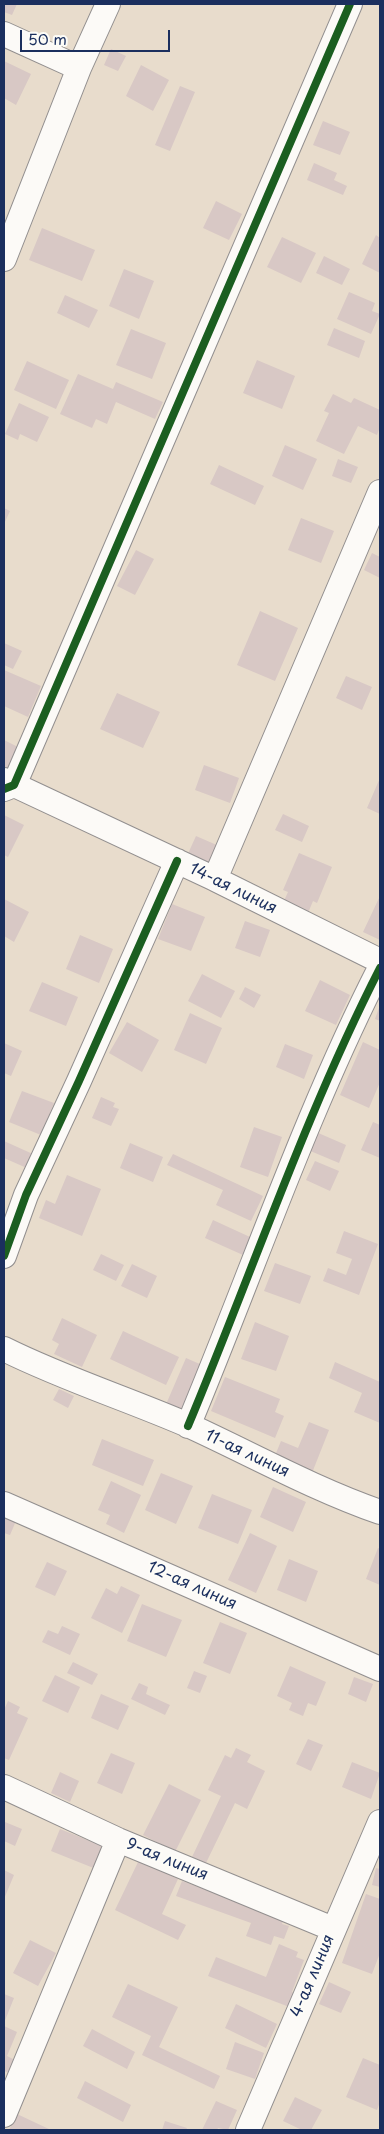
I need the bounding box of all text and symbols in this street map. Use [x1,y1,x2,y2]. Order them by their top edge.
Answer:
scale bar [22,20,172,52]
text: 50 m [28,27,67,50]
street label: 14-ая линия [186,860,280,918]
street label: 11-ая линия [202,1426,292,1482]
street label: 12-ая линия [144,1558,240,1614]
street label: 9-ая линия [123,1835,211,1885]
street label: 4-ая линия [287,1932,339,2020]

